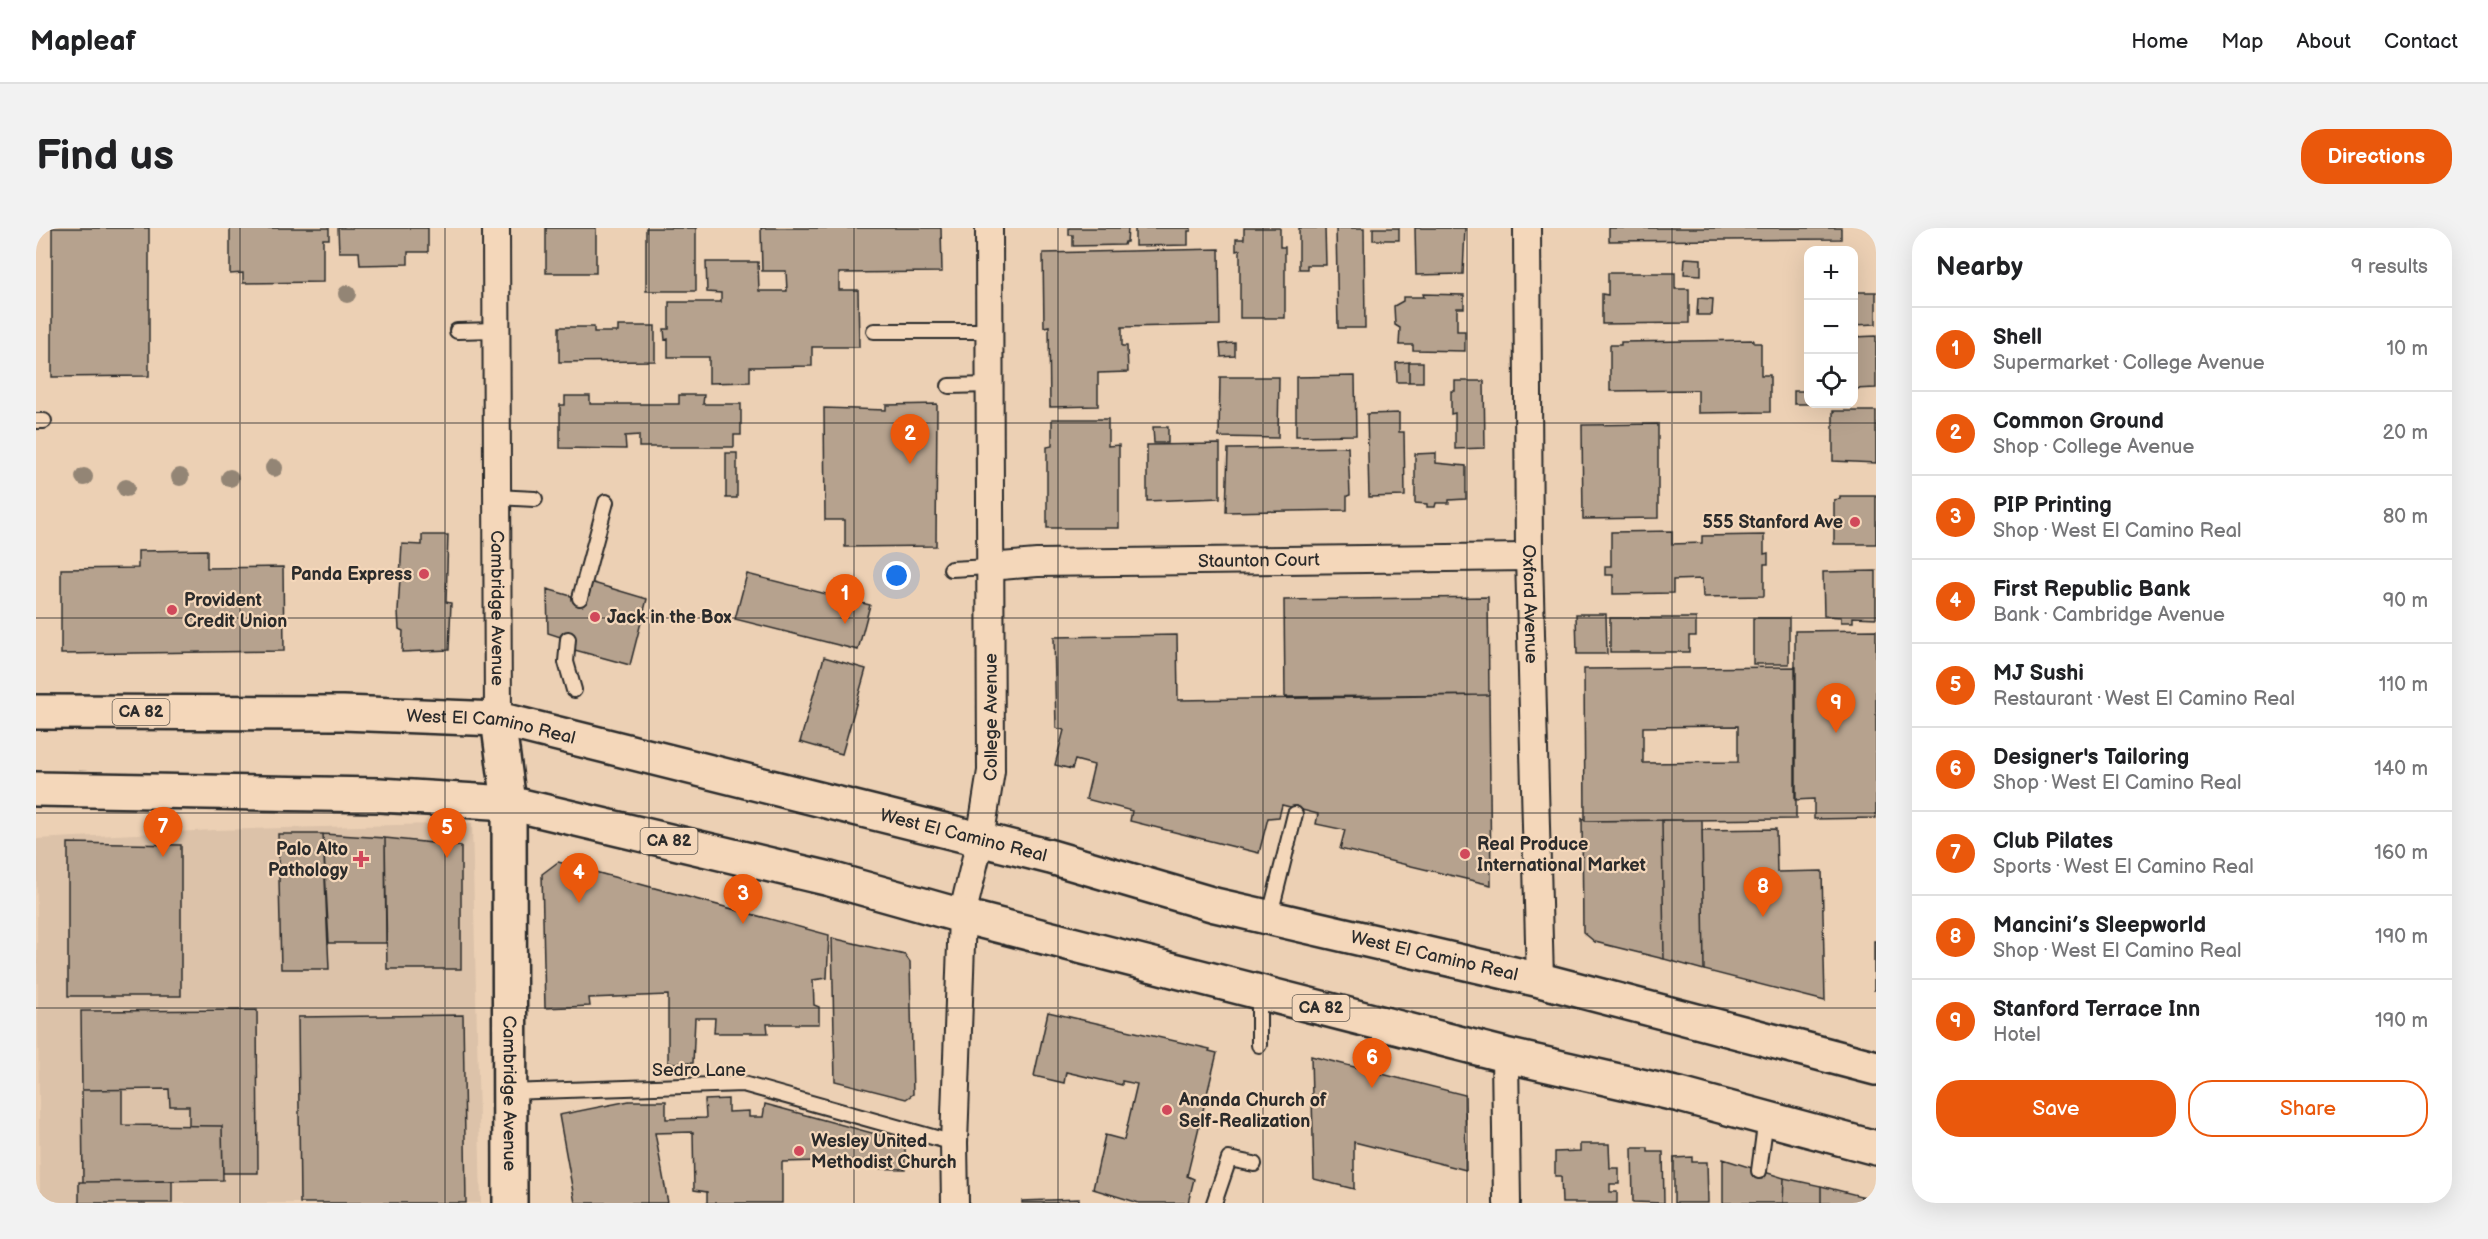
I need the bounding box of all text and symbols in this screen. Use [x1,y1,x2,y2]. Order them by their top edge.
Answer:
text: Mapleaf [30,25,136,58]
text: Home [2131,29,2188,54]
text: Map [2221,29,2263,54]
text: About [2296,29,2351,54]
text: Contact [2384,29,2458,54]
button: Directions [2301,129,2452,184]
text: Find us [36,131,174,182]
map controls [1804,246,1858,408]
button: + [1804,246,1858,300]
text: Nearby [1936,252,2023,283]
text: 9 results [2351,255,2428,279]
button: − [1804,300,1858,354]
text: Shell [1993,324,2042,351]
text: 1 [1951,337,1960,361]
text: 10 m [2387,337,2428,361]
text: Supermarket · College Avenue [1993,351,2265,375]
button: locate [1804,354,1858,408]
text: Common Ground [1993,408,2164,435]
pin: 2 [890,414,930,464]
text: 2 [1950,421,1961,445]
text: 20 m [2383,421,2428,445]
text: Shop · College Avenue [1993,435,2194,459]
text: PIP Printing [1993,492,2112,519]
text: 3 [1950,505,1961,529]
text: 80 m [2383,505,2428,529]
place label: 555 Stanford Ave [1702,512,1843,533]
marker: 555 Stanford Ave [1848,515,1862,529]
text: Shop · West El Camino Real [1993,519,2241,543]
street label: Cambridge Avenue [487,530,508,686]
street label: Oxford Avenue [1518,544,1542,664]
street label: Staunton Court [1198,549,1320,572]
your location [882,561,911,590]
place label: Panda Express [291,564,412,585]
marker: Panda Express [417,567,431,581]
pin: 1 [826,574,864,624]
text: First Republic Bank [1993,576,2190,603]
text: 4 [1950,589,1961,613]
text: 90 m [2383,589,2428,613]
place label: Provident Credit Union [184,590,287,632]
marker: Provident Credit Union [165,603,179,617]
text: Bank · Cambridge Avenue [1993,603,2225,627]
place label: Jack in the Box [607,607,732,628]
marker: Jack in the Box [588,610,602,624]
street label: College Avenue [979,653,1002,783]
text: MJ Sushi [1993,660,2084,687]
text: 5 [1950,673,1961,697]
text: 110 m [2379,673,2428,697]
pin: 9 [1816,684,1856,733]
text: Restaurant · West El Camino Real [1993,687,2295,711]
road number: CA 82 [112,699,170,725]
street label: West El Camino Real [406,705,578,748]
text: Designer's Tailoring [1993,744,2189,771]
text: 6 [1949,757,1962,781]
text: 140 m [2374,757,2428,781]
text: Shop · West El Camino Real [1993,771,2241,795]
street label: West El Camino Real [878,804,1049,866]
pin: 7 [144,808,182,857]
pin: 5 [428,808,466,858]
road number: CA 82 [640,828,698,854]
text: Club Pilates [1993,828,2113,855]
place label: Real Produce International Market [1477,834,1646,876]
place label: Palo Alto Pathology [268,839,349,881]
text: 7 [1950,841,1961,865]
text: 160 m [2374,841,2428,865]
marker: Real Produce International Market [1458,847,1472,861]
marker: Palo Alto Pathology [352,850,370,868]
pin: 4 [560,854,598,903]
text: Sports · West El Camino Real [1993,855,2254,879]
pin: 8 [1744,868,1782,917]
pin: 3 [724,874,762,924]
text: Mancini’s Sleepworld [1993,912,2206,939]
text: 8 [1949,925,1962,949]
text: 190 m [2375,925,2428,949]
street label: West El Camino Real [1348,926,1520,985]
text: Shop · West El Camino Real [1993,939,2241,963]
road number: CA 82 [1292,995,1350,1021]
text: Stanford Terrace Inn [1993,996,2200,1023]
text: 9 [1950,1009,1961,1033]
text: 190 m [2375,1009,2428,1033]
street label: Cambridge Avenue [499,1015,520,1171]
text: Hotel [1993,1023,2041,1047]
pin: 6 [1352,1038,1392,1088]
street label: Sedro Lane [652,1060,746,1081]
button: Save [1936,1080,2176,1137]
button: Share [2188,1080,2428,1137]
place label: Ananda Church of Self-Realization [1178,1090,1327,1132]
marker: Ananda Church of Self-Realization [1160,1103,1174,1117]
place label: Wesley United Methodist Church [811,1131,957,1173]
marker: Wesley United Methodist Church [792,1144,806,1158]

